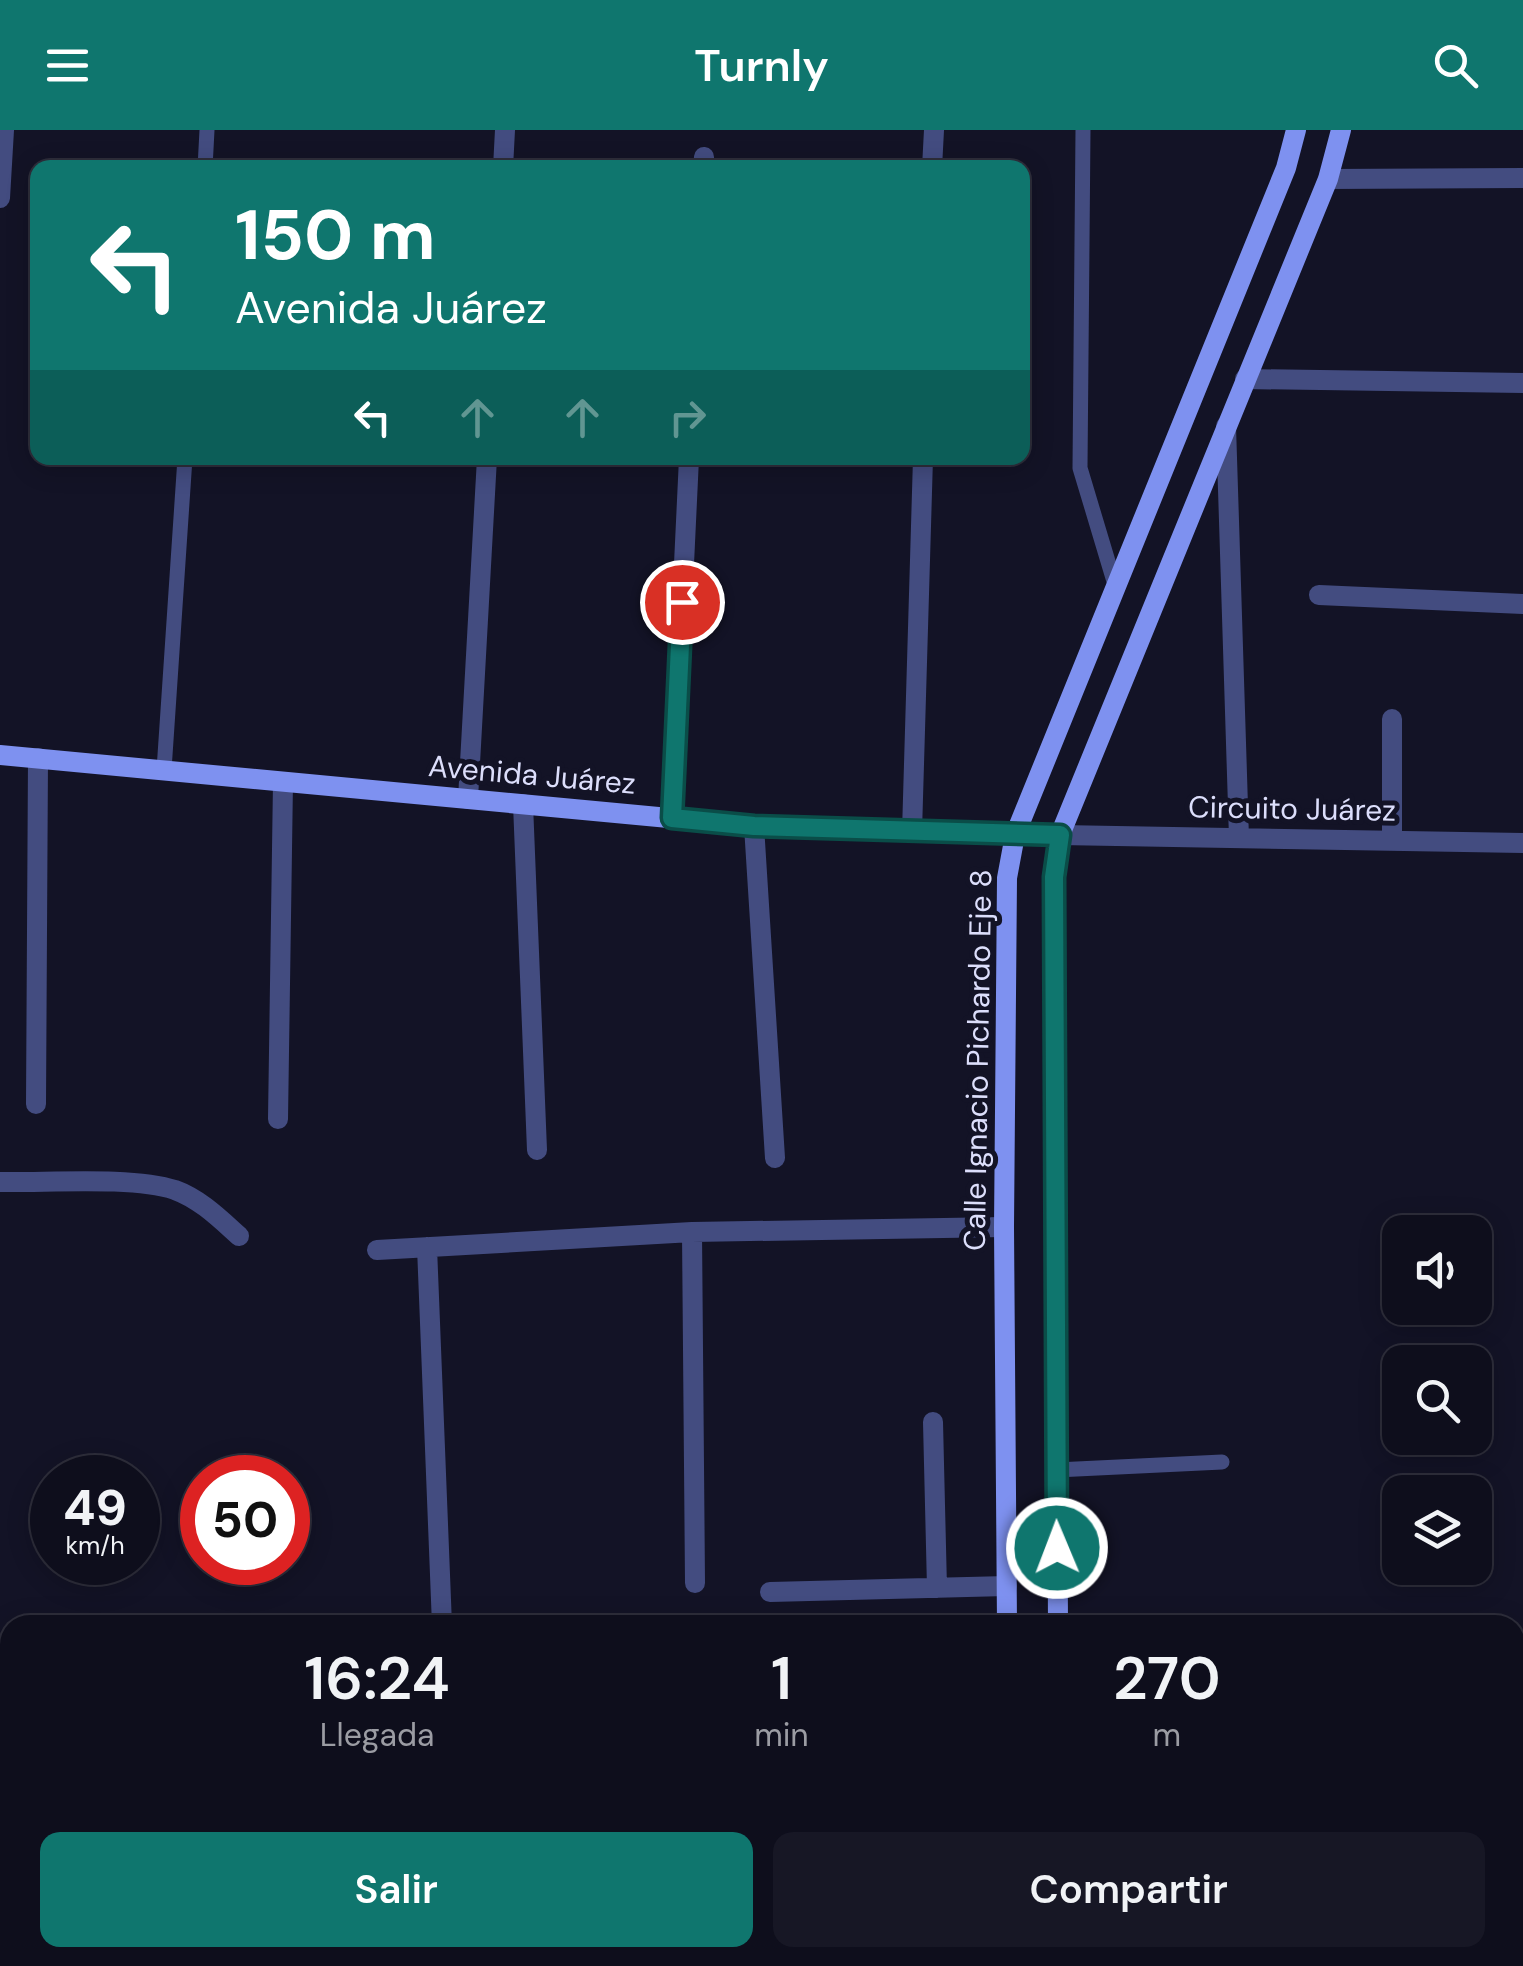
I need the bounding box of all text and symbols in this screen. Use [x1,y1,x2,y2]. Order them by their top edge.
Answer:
text: Turnly [694,36,829,95]
icon: menu [40,38,95,93]
icon: search [1428,38,1483,93]
text: 150 m [235,190,436,281]
icon: left [70,200,200,330]
text: Avenida Juárez [235,278,547,337]
icon: left [345,390,400,445]
icon: ahead [450,390,505,445]
icon: ahead [555,390,610,445]
icon: right [660,390,715,445]
pin [640,560,725,645]
icon: arrive [655,575,710,630]
street label: Avenida Juárez [427,746,637,803]
street label: Circuito Juárez [1188,787,1396,830]
street label: Calle Ignacio Pichardo Eje 8 [955,869,1000,1251]
map controls [1382,1215,1492,1585]
button: sound [1382,1215,1492,1325]
button: search [1382,1345,1492,1455]
speed limit sign: 50 [180,1455,310,1585]
text: 49 [63,1475,127,1541]
button: layers [1382,1475,1492,1585]
position arrow [1005,1496,1109,1600]
text: km/h [65,1529,125,1562]
text: 16:24 [304,1639,450,1718]
text: 1 [771,1639,792,1718]
text: 270 [1113,1639,1221,1718]
text: Llegada [320,1714,435,1756]
text: min [754,1714,809,1756]
text: m [1153,1714,1181,1756]
button: Salir [40,1832,753,1947]
button: Compartir [773,1832,1485,1947]

